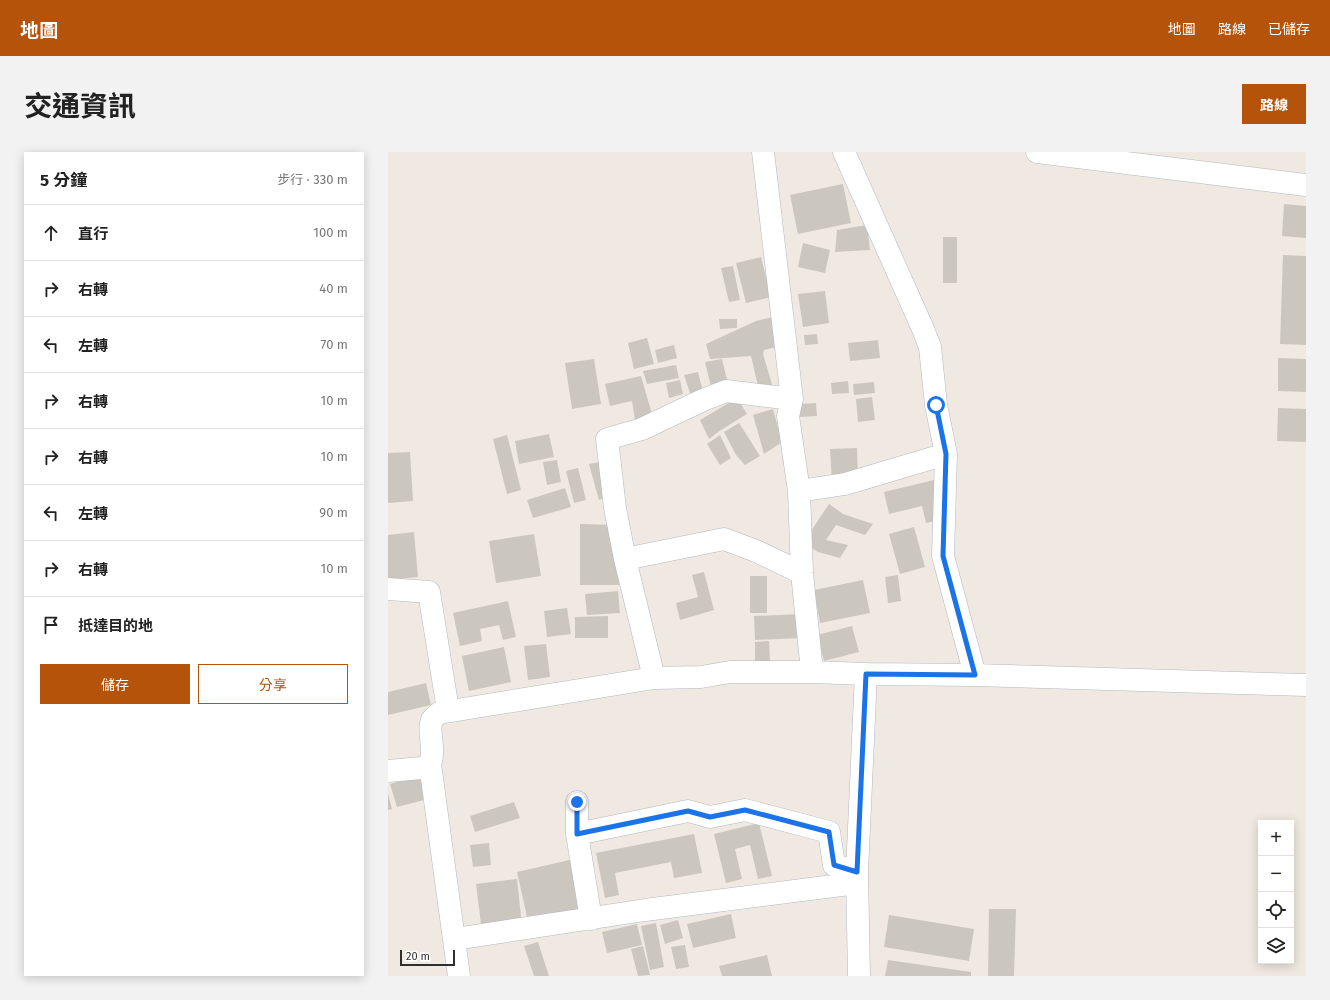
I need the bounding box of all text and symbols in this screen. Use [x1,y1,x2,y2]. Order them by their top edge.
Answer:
text: 地圖 [20,19,58,42]
text: 地圖 [1168,21,1196,38]
text: 路線 [1218,21,1246,38]
text: 已儲存 [1268,21,1310,38]
button: 路線 [1242,84,1306,124]
text: 交通資訊 [24,90,136,123]
text: 5 分鐘 [40,170,87,191]
text: 步行 · 330 m [277,172,348,187]
icon: ahead [40,222,62,244]
text: 直行 [78,225,108,243]
text: 100 m [313,225,348,240]
icon: right [40,278,62,300]
text: 右轉 [78,281,108,299]
text: 40 m [319,281,348,296]
icon: left [40,334,62,356]
text: 左轉 [78,337,108,355]
text: 70 m [321,337,348,352]
icon: right [40,390,62,412]
text: 右轉 [78,393,108,411]
text: 10 m [321,393,348,408]
route start [927,396,945,414]
icon: right [40,446,62,468]
text: 右轉 [78,449,108,467]
text: 10 m [321,449,348,464]
icon: left [40,502,62,524]
text: 左轉 [78,505,108,523]
text: 90 m [319,505,348,520]
icon: right [40,558,62,580]
text: 右轉 [78,561,108,579]
text: 10 m [321,561,348,576]
icon: arrive [40,614,62,636]
text: 抵達目的地 [78,617,153,635]
button: 儲存 [40,664,190,704]
button: 分享 [198,664,348,704]
route end [568,793,586,811]
map controls [1258,820,1294,964]
button: + [1258,820,1294,856]
button: − [1258,856,1294,892]
button: locate [1258,892,1294,928]
button: layers [1258,928,1294,964]
scale bar [400,948,455,967]
text: 20 m [406,950,430,963]

